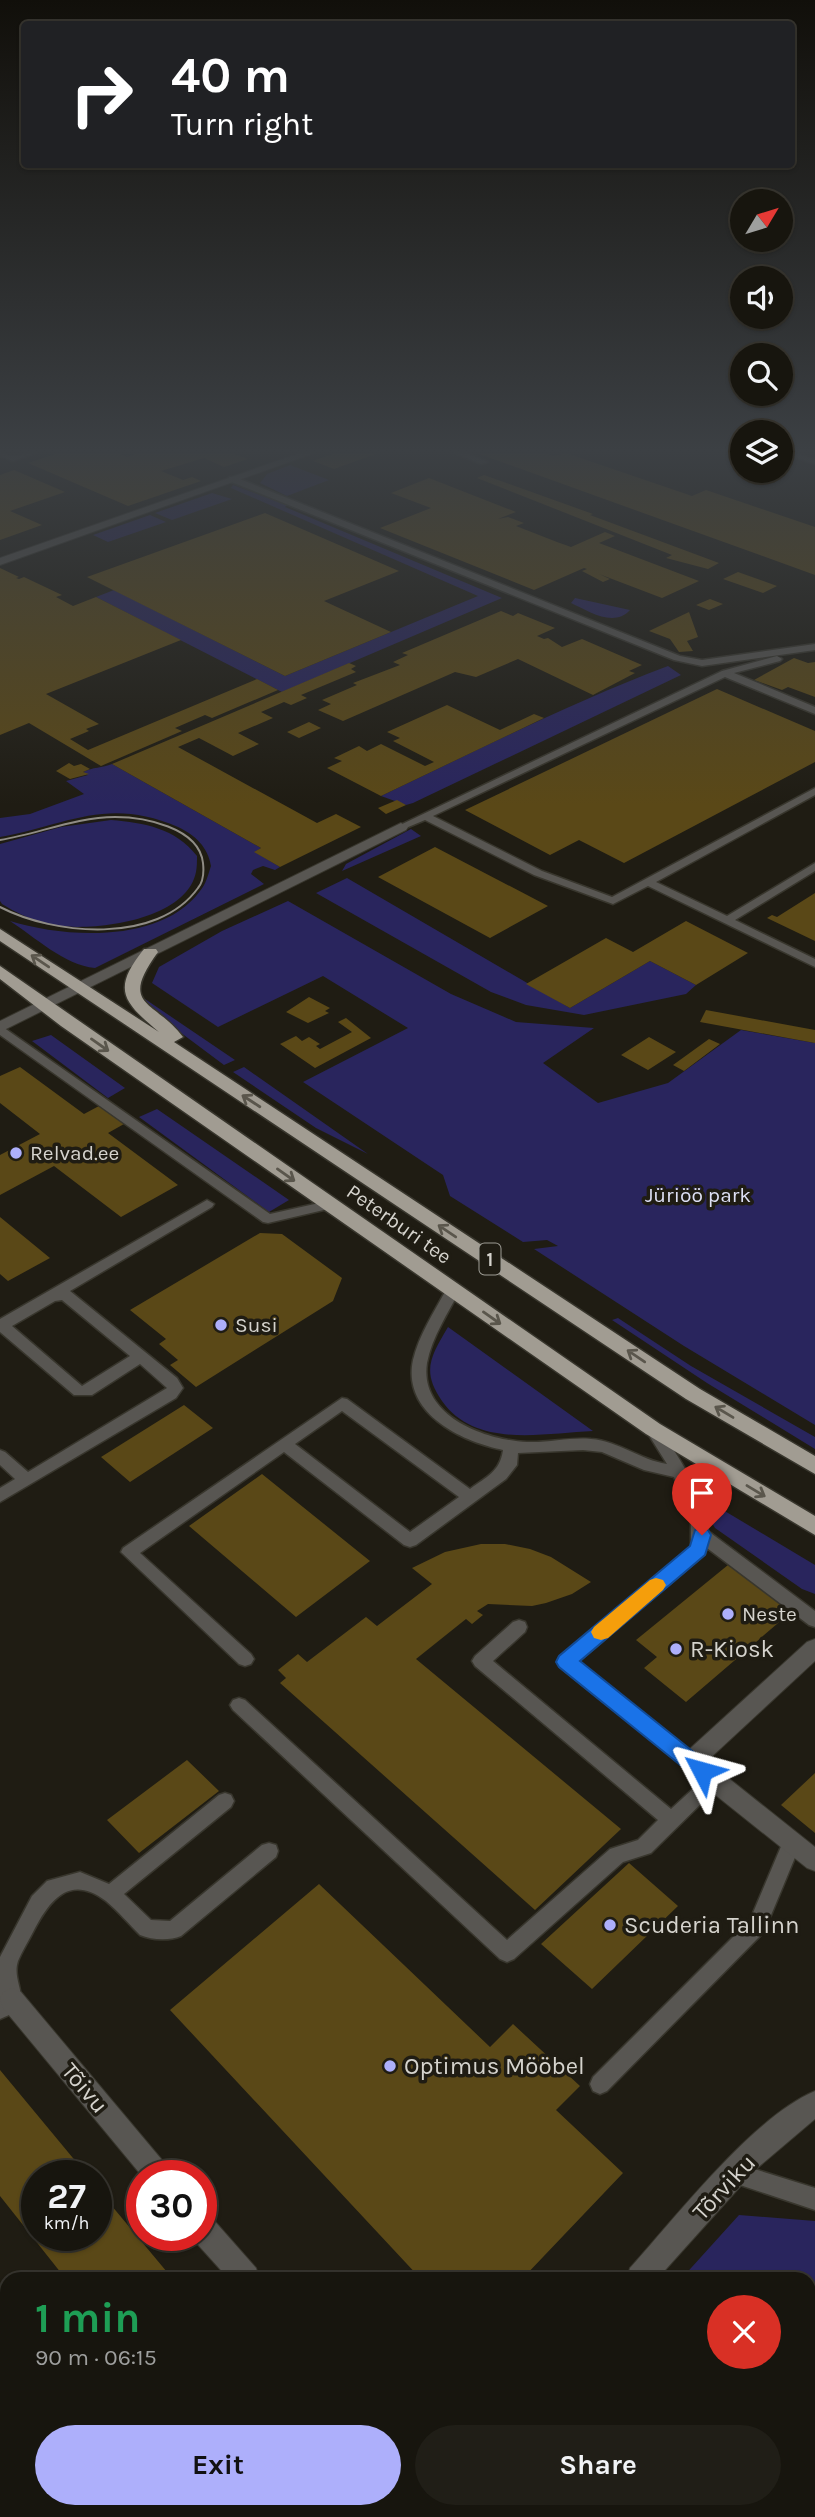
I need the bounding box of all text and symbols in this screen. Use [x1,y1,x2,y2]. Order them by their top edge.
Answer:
text: 40 m [171,47,290,104]
icon: right [56,49,147,140]
text: Turn right [171,106,313,143]
north arrow [730,189,793,252]
map controls [730,189,793,483]
button: sound [730,266,793,329]
button: search [730,343,793,406]
button: layers [730,420,793,483]
one-way arrow [30,954,50,968]
one-way arrow [90,1038,109,1052]
one-way arrow [242,1094,262,1108]
place label: Relvad.ee [30,1141,119,1165]
marker: Relvad.ee [8,1145,24,1161]
one-way arrow [276,1168,295,1182]
street label: Peterburi tee [342,1179,456,1269]
park label: Jüriöö park [645,1183,751,1207]
one-way arrow [438,1223,457,1238]
road number: 1 [480,1244,500,1274]
one-way arrow [482,1311,501,1325]
place label: Susi [235,1313,278,1337]
marker: Susi [213,1317,229,1333]
one-way arrow [627,1349,647,1363]
one-way arrow [714,1405,734,1419]
pin [672,1463,732,1535]
icon: arrive [683,1474,721,1512]
one-way arrow [745,1485,765,1499]
place label: Neste [742,1602,797,1626]
marker: Neste [720,1606,736,1622]
place label: R-Kiosk [690,1635,774,1663]
marker: R-Kiosk [668,1641,684,1657]
position arrow [665,1734,739,1808]
place label: Scuderia Tallinn [624,1911,799,1939]
marker: Scuderia Tallinn [602,1917,618,1933]
place label: Optimus Mööbel [404,2052,585,2080]
street label: Tõivu [56,2057,114,2119]
marker: Optimus Mööbel [382,2058,398,2074]
street label: Tõrviku [687,2148,761,2226]
speed limit sign: 30 [126,2160,217,2251]
text: 27 [47,2176,86,2217]
text: km/h [44,2212,89,2234]
text: 1 min [35,2293,140,2343]
button: close [707,2295,781,2369]
text: 90 m · 06:15 [35,2344,157,2371]
button: Exit [35,2425,401,2505]
button: Share [415,2425,781,2505]

